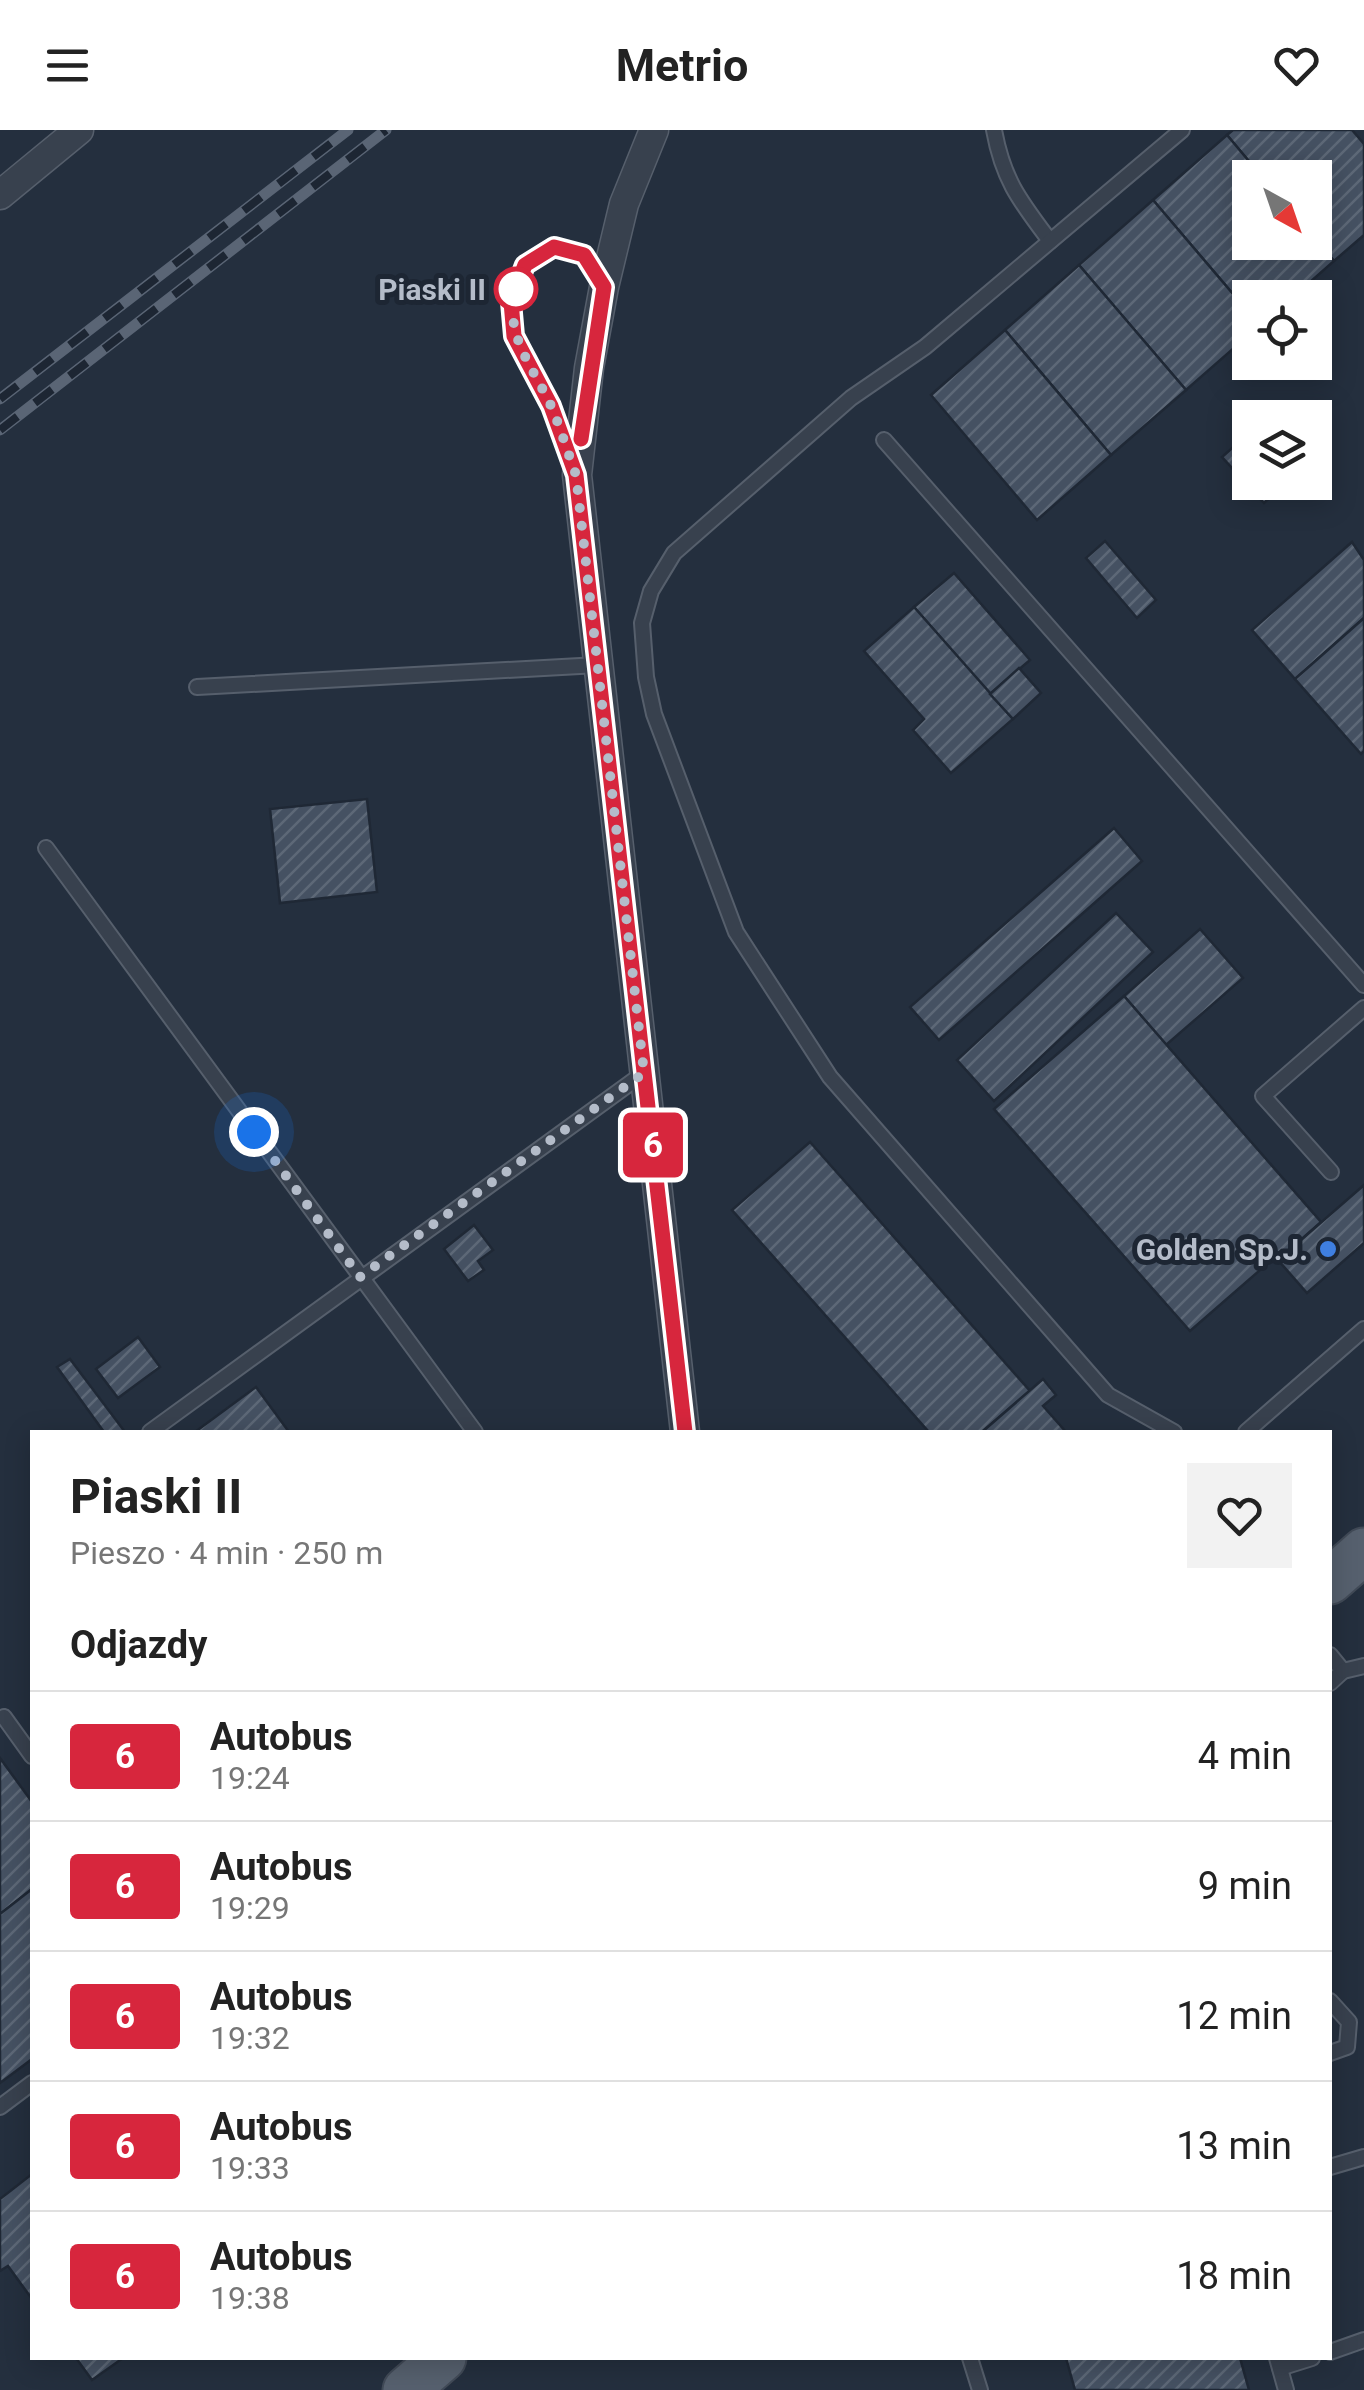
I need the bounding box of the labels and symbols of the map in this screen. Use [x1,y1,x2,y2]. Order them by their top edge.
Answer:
north arrow [1232,160,1332,260]
marker: Piaski II [495,268,537,310]
place label: Piaski II [378,272,486,307]
your location [229,1107,279,1157]
line badge: 6 [620,1112,686,1178]
place label: Golden Sp.J. [1136,1232,1308,1267]
marker: Golden Sp.J. [1317,1238,1339,1260]

